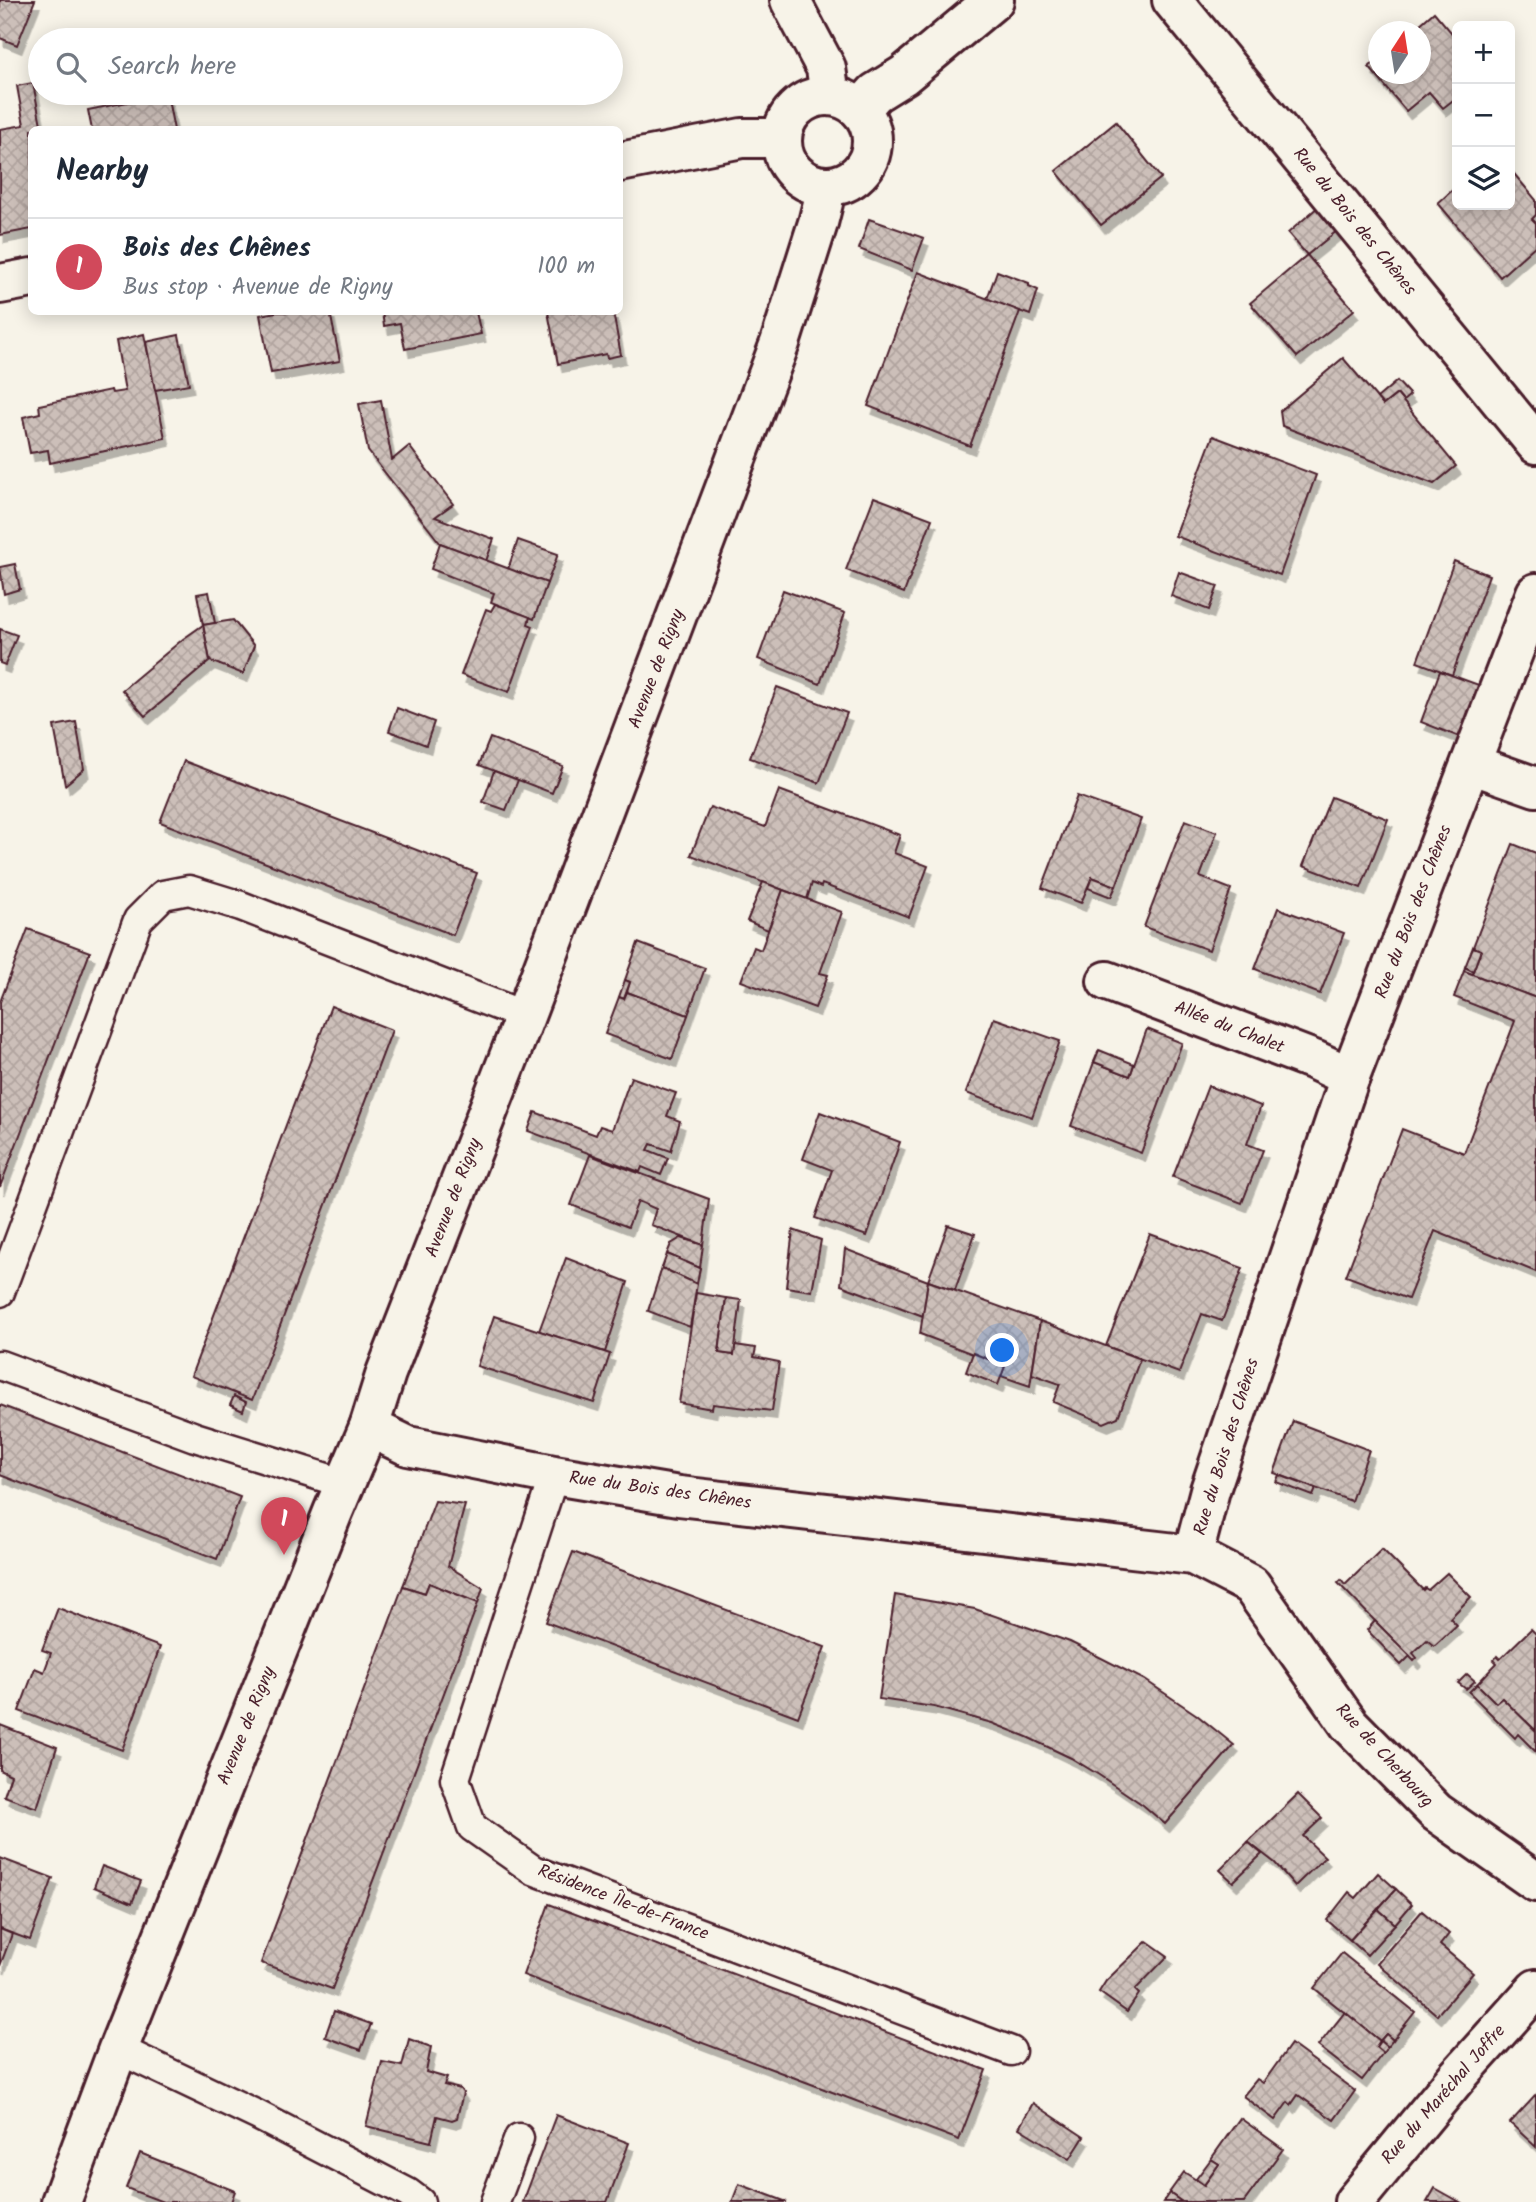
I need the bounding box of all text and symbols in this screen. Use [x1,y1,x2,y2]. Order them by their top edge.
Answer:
north arrow [1368,21,1431,84]
map controls [1452,21,1515,210]
button: + [1452,21,1515,84]
search box [28,28,623,105]
text: Search here [108,46,236,88]
icon: search [52,48,90,86]
button: − [1452,84,1515,147]
street label: Rue du Bois des Chênes [1285,141,1423,303]
button: layers [1452,147,1515,210]
text: Nearby [56,148,148,196]
text: Bois des Chênes [123,228,311,270]
text: 1 [76,249,82,285]
text: 100 m [537,249,595,285]
text: Bus stop · Avenue de Rigny [123,270,393,306]
street label: Avenue de Rigny [621,605,693,733]
street label: Rue du Bois des Chênes [1368,821,1461,1003]
street label: Allée du Chalet [1170,994,1289,1063]
street label: Avenue de Rigny [418,1134,490,1262]
your location [985,1333,1019,1367]
street label: Rue du Bois des Chênes [1186,1355,1268,1539]
street label: Rue du Bois des Chênes [567,1464,753,1518]
pin: 1 [261,1497,307,1555]
street label: Avenue de Rigny [210,1662,284,1790]
street label: Rue de Cherbourg [1328,1697,1440,1815]
street label: Résidence Île-de-France [533,1857,713,1949]
street label: Rue du Maréchal Joffre [1375,2018,1513,2172]

